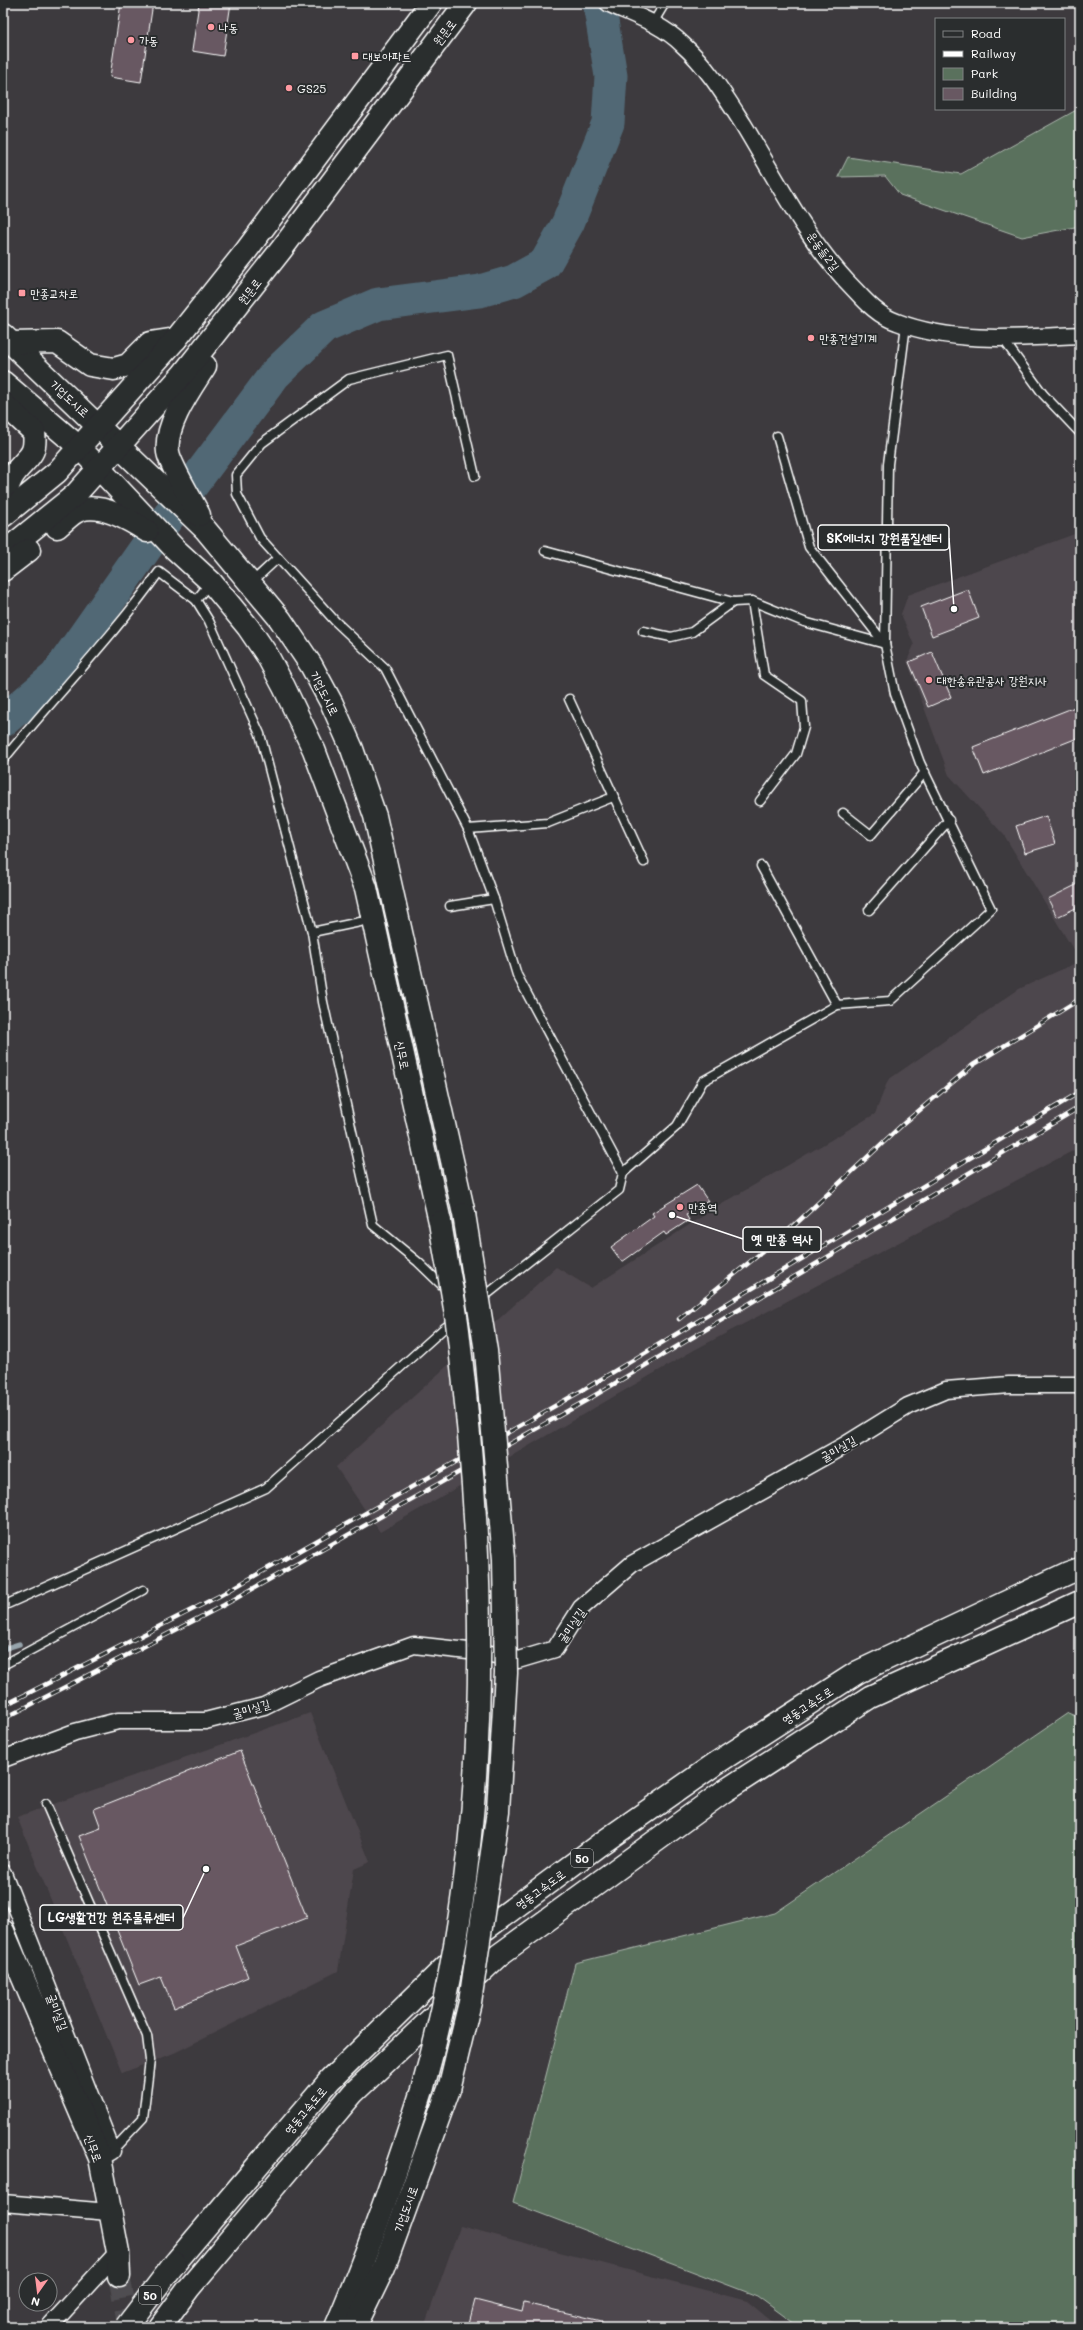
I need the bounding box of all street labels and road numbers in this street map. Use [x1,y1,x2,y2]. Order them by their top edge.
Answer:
street label: 원문로 [429,16,459,48]
street label: 운동들2길 [804,228,844,274]
street label: 원문로 [234,275,264,307]
street label: 기업도시로 [47,376,93,420]
street label: 기업도시로 [307,668,343,718]
street label: 신무로 [392,1039,414,1071]
street label: 굴미실길 [817,1431,859,1465]
street label: 굴미실길 [554,1604,589,1645]
street label: 영동고속도로 [778,1683,836,1727]
street label: 굴미실길 [230,1695,272,1721]
road number: 50 [571,1849,593,1867]
street label: 영동고속도로 [512,1866,568,1912]
street label: 굴미실길 [44,1991,73,2033]
street label: 영동고속도로 [280,2083,330,2137]
street label: 신무로 [82,2132,106,2164]
street label: 기업도시로 [389,2184,421,2234]
road number: 50 [139,2286,161,2304]

